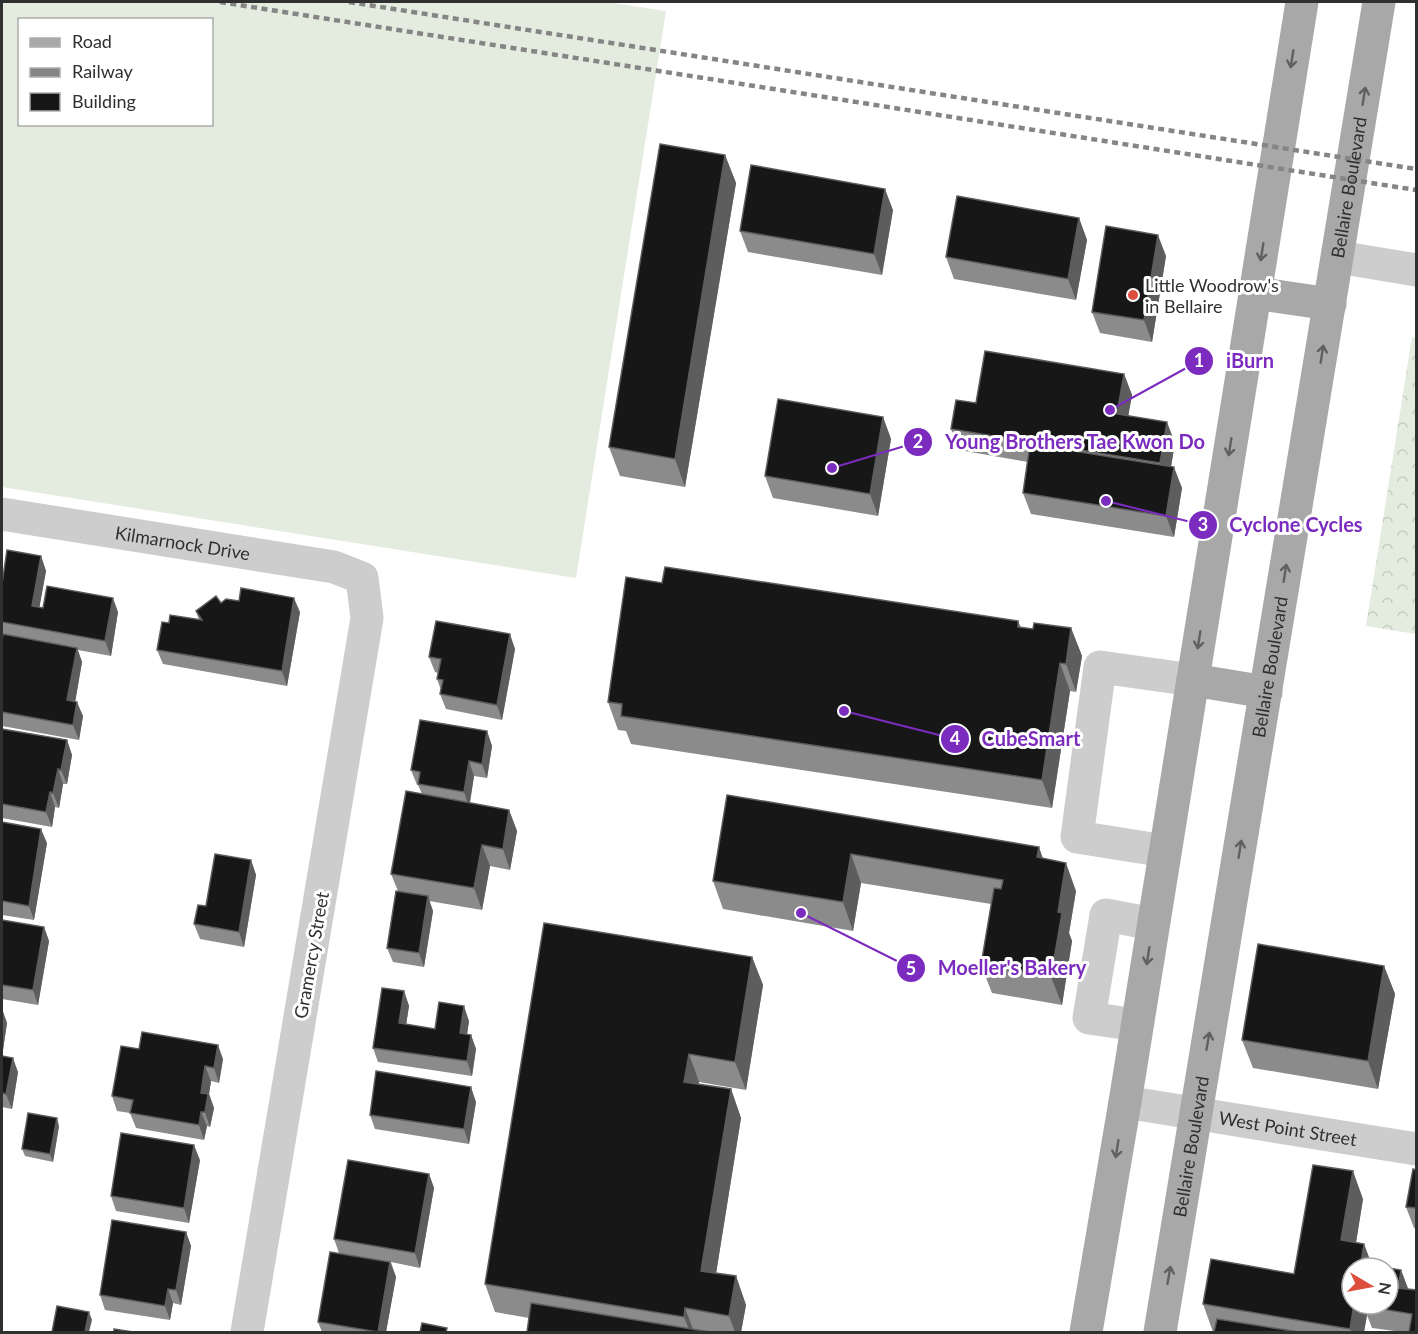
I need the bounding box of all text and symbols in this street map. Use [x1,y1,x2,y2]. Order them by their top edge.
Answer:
legend [18,18,213,126]
text: Road [72,30,112,52]
one-way arrow [1287,49,1298,69]
text: Railway [72,60,133,82]
one-way arrow [1358,87,1369,106]
text: Building [72,90,136,112]
street label: Bellaire Boulevard [1326,115,1371,260]
one-way arrow [1256,241,1267,261]
place label: Little Woodrow's in Bellaire [1145,274,1279,317]
marker: Little Woodrow's in Bellaire [1126,288,1140,302]
callout: iBurn [1184,342,1286,380]
one-way arrow [1316,345,1327,364]
text: iBurn [1226,348,1274,372]
text: 1 [1194,349,1204,371]
callout: Young Brothers Tae Kwon Do [903,423,1218,461]
text: Young Brothers Tae Kwon Do [944,429,1205,453]
text: 2 [913,430,923,452]
one-way arrow [1225,437,1236,456]
callout: Cyclone Cycles [1188,506,1375,544]
text: Cyclone Cycles [1229,512,1363,536]
text: 3 [1198,513,1208,535]
street label: Kilmarnock Drive [114,521,252,564]
one-way arrow [1280,564,1291,584]
street label: Bellaire Boulevard [1247,595,1292,739]
one-way arrow [1194,629,1205,649]
callout: CubeSmart [940,720,1092,758]
text: CubeSmart [982,726,1081,750]
text: 4 [950,727,960,749]
one-way arrow [1234,839,1245,859]
street label: Gramercy Street [289,889,333,1020]
one-way arrow [1142,946,1153,966]
callout: Moeller's Bakery [896,949,1099,987]
text: Moeller's Bakery [938,955,1087,979]
text: 5 [906,957,916,979]
one-way arrow [1203,1032,1214,1051]
street label: Bellaire Boulevard [1168,1074,1213,1219]
street label: West Point Street [1217,1106,1359,1150]
one-way arrow [1111,1139,1122,1158]
north arrow [1340,1256,1400,1316]
one-way arrow [1164,1265,1175,1285]
text: N [1375,1281,1396,1296]

